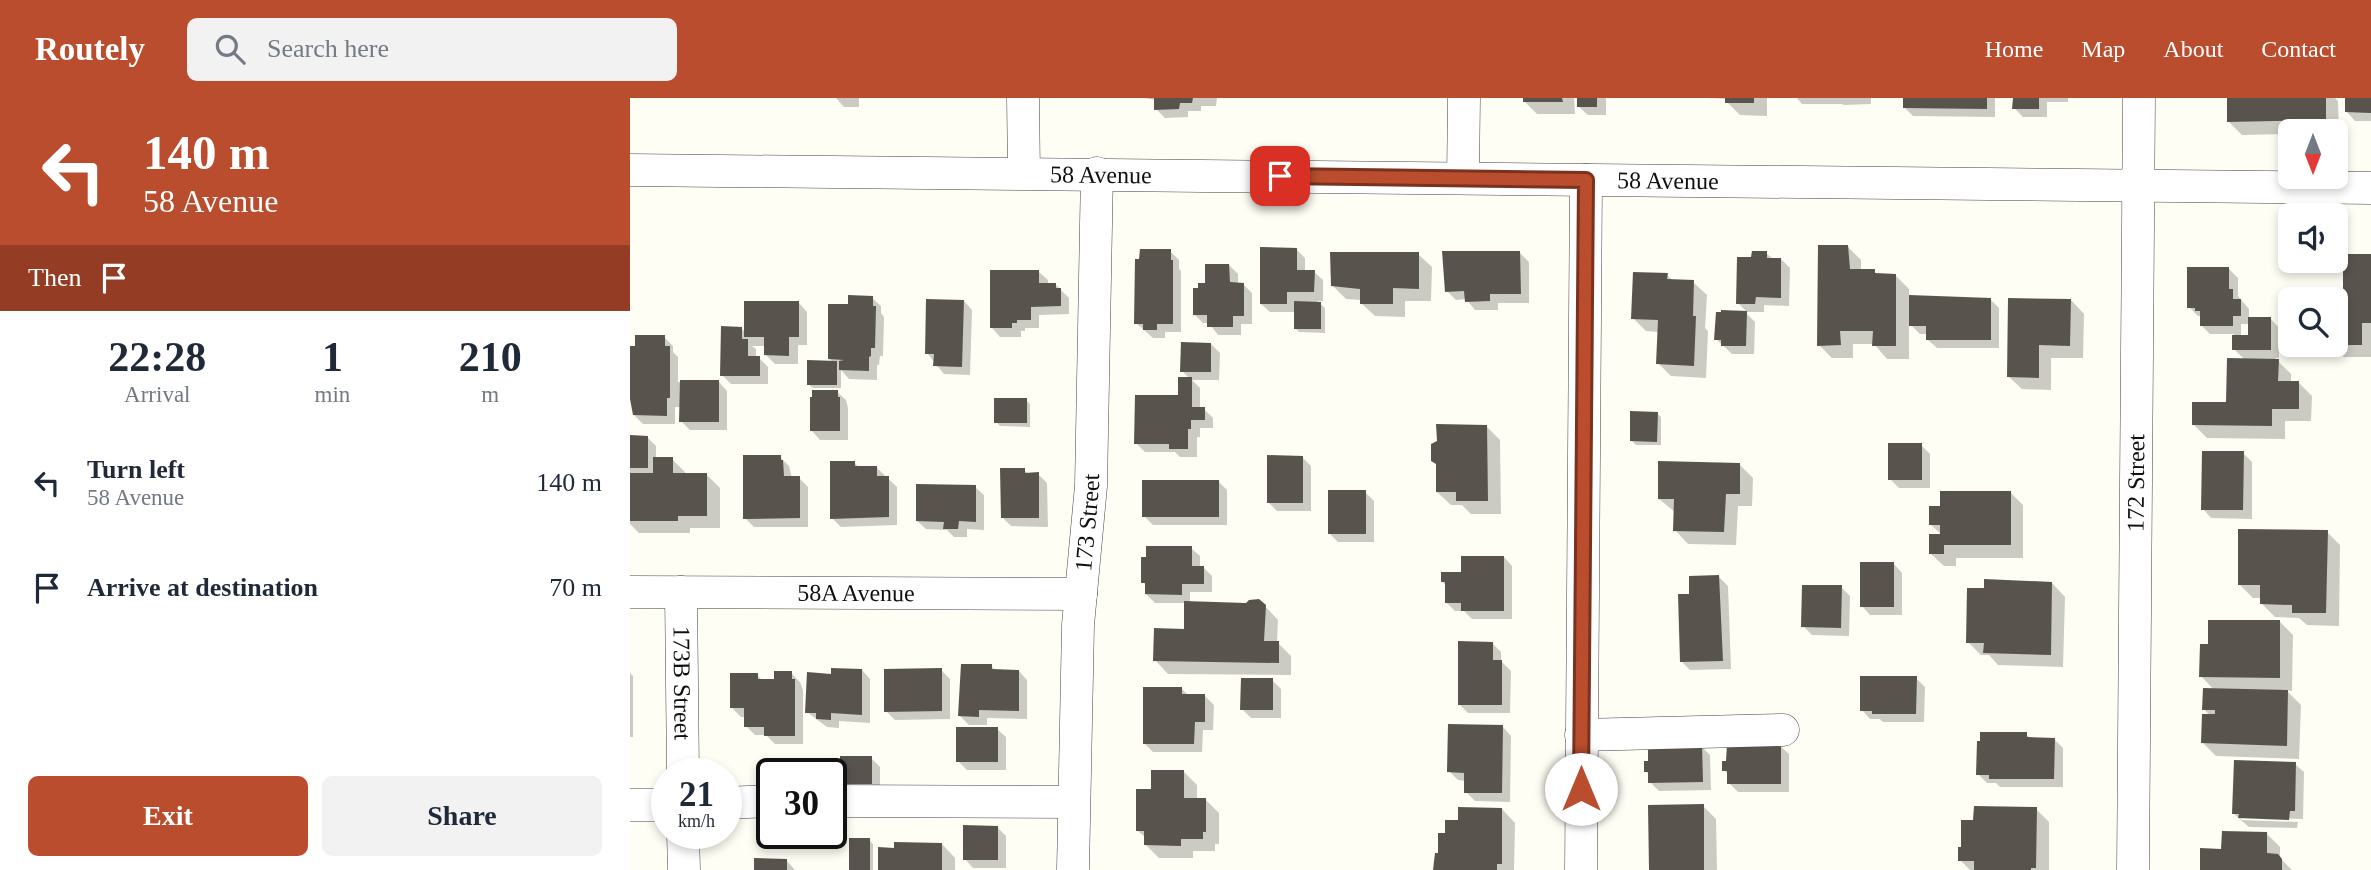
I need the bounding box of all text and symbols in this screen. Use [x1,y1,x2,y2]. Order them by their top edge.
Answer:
search box [187,18,677,81]
icon: search [211,30,249,68]
text: Routely [35,31,145,67]
text: Search here [267,34,389,63]
text: Home [1985,36,2043,62]
text: Map [2081,36,2125,62]
text: About [2163,36,2223,62]
text: Contact [2261,36,2336,62]
north arrow [2278,119,2348,189]
map controls [2278,119,2348,357]
text: 140 m [143,125,270,180]
icon: left [28,126,119,217]
pin [1250,146,1310,206]
icon: arrive [1261,157,1299,195]
street label: 58 Avenue [1050,161,1152,188]
street label: 58 Avenue [1617,167,1719,194]
text: 58 Avenue [143,183,278,219]
button: sound [2278,203,2348,273]
icon: arrive [95,259,133,297]
text: Then [28,263,81,292]
button: search [2278,287,2348,357]
text: 22:28 [108,334,206,380]
text: 1 [322,334,343,380]
text: 210 [459,334,522,380]
text: Arrival [124,382,191,407]
text: min [315,382,350,407]
text: m [481,382,499,407]
street label: 172 Street [2123,434,2149,532]
text: Turn left [87,455,185,484]
icon: left [28,464,66,502]
text: 140 m [536,468,602,497]
street label: 173 Street [1070,473,1104,573]
text: 58 Avenue [87,485,184,510]
icon: arrive [28,569,66,607]
text: Arrive at destination [87,573,318,602]
text: 70 m [549,573,602,602]
street label: 58A Avenue [797,580,915,606]
street label: 173B Street [668,626,696,740]
position arrow [1544,752,1618,826]
speed limit sign: 30 [756,758,847,849]
text: 21 [679,775,714,814]
button: Exit [28,776,308,856]
button: Share [322,776,602,856]
text: km/h [678,811,715,831]

